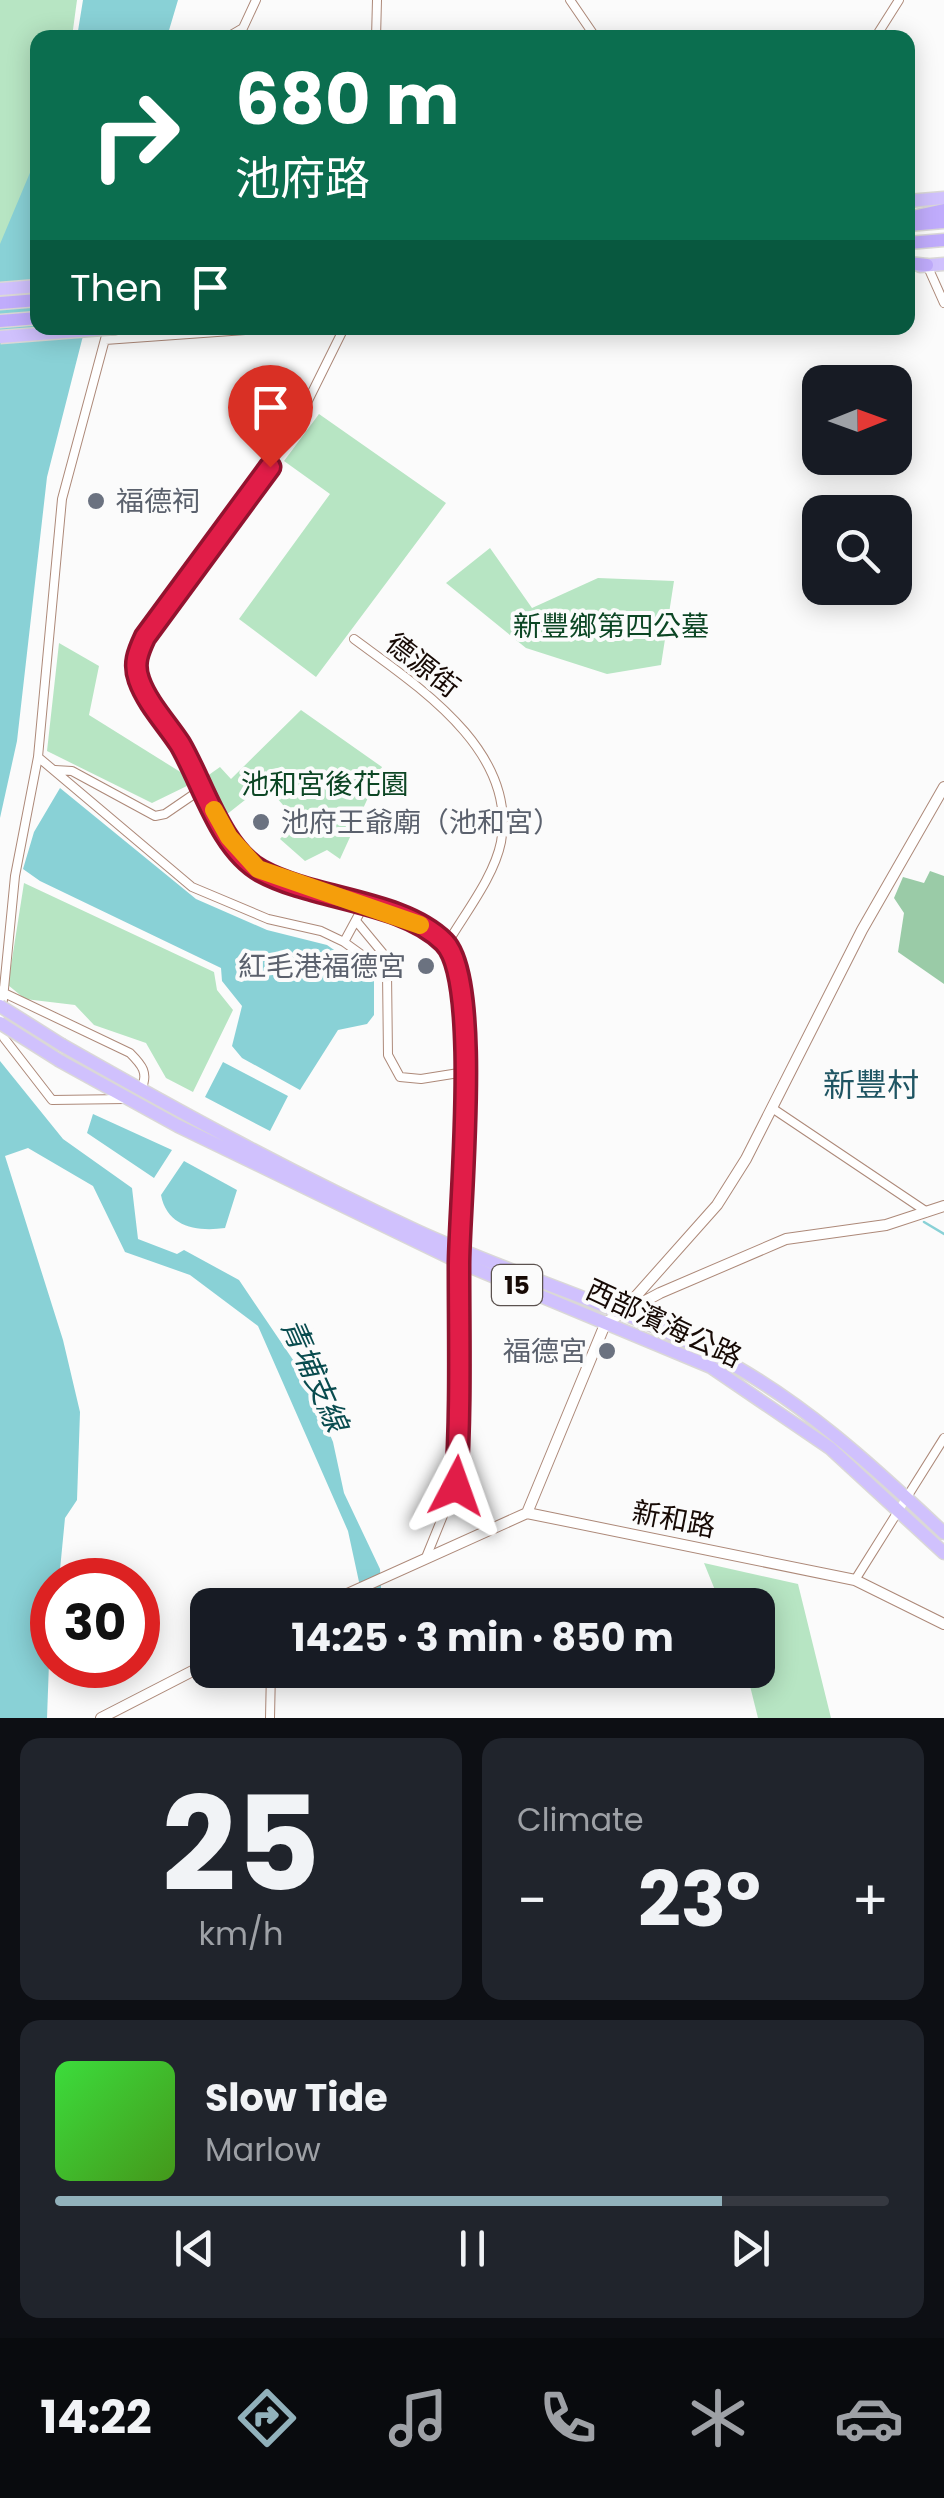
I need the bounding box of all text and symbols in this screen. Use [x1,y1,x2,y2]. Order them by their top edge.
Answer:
text: 680 m [235,50,460,149]
icon: right [70,70,200,200]
text: 池府路 [235,147,370,210]
icon: arrive [183,260,238,315]
text: Then [70,261,163,314]
pin [228,365,313,468]
north arrow [802,365,912,475]
map controls [802,365,912,605]
icon: arrive [243,380,298,435]
place label: 福德祠 [116,482,200,521]
marker: 福德祠 [85,490,107,512]
button: search [802,495,912,605]
park label: 新豐鄉第四公墓 [513,607,709,646]
street label: 德源街 [378,624,468,707]
park label: 池和宮後花園 [241,765,409,804]
place label: 池府王爺廟（池和宮） [281,803,561,842]
marker: 池府王爺廟（池和宮） [250,811,272,833]
place label: 紅毛港福德宮 [238,947,406,986]
marker: 紅毛港福德宮 [415,955,437,977]
district label: 新豐村 [823,1062,919,1107]
road number: 15 [492,1265,542,1305]
street label: 西部濱海公路 [579,1270,748,1377]
water label: 青埔支線 [270,1311,360,1441]
place label: 福德宮 [503,1332,587,1371]
marker: 福德宮 [596,1340,618,1362]
position arrow [404,1434,508,1538]
street label: 新和路 [629,1492,719,1547]
speed limit sign: 30 [30,1558,160,1688]
text: 14:25 · 3 min · 850 m [291,1611,674,1664]
text: 25 [162,1753,320,1936]
text: Climate [517,1797,644,1842]
text: 23° [638,1847,761,1952]
text: − [517,1862,547,1939]
text: + [851,1862,889,1939]
text: km/h [198,1911,284,1956]
text: Slow Tide [205,2071,388,2124]
text: Marlow [205,2127,321,2172]
icon: previous [167,2221,222,2276]
icon: pause [445,2221,500,2276]
icon: next [723,2221,778,2276]
icon: directions [232,2383,302,2453]
icon: music [383,2383,453,2453]
icon: phone [533,2383,603,2453]
icon: climate [683,2383,753,2453]
icon: car [834,2383,904,2453]
text: 14:22 [40,2386,152,2449]

